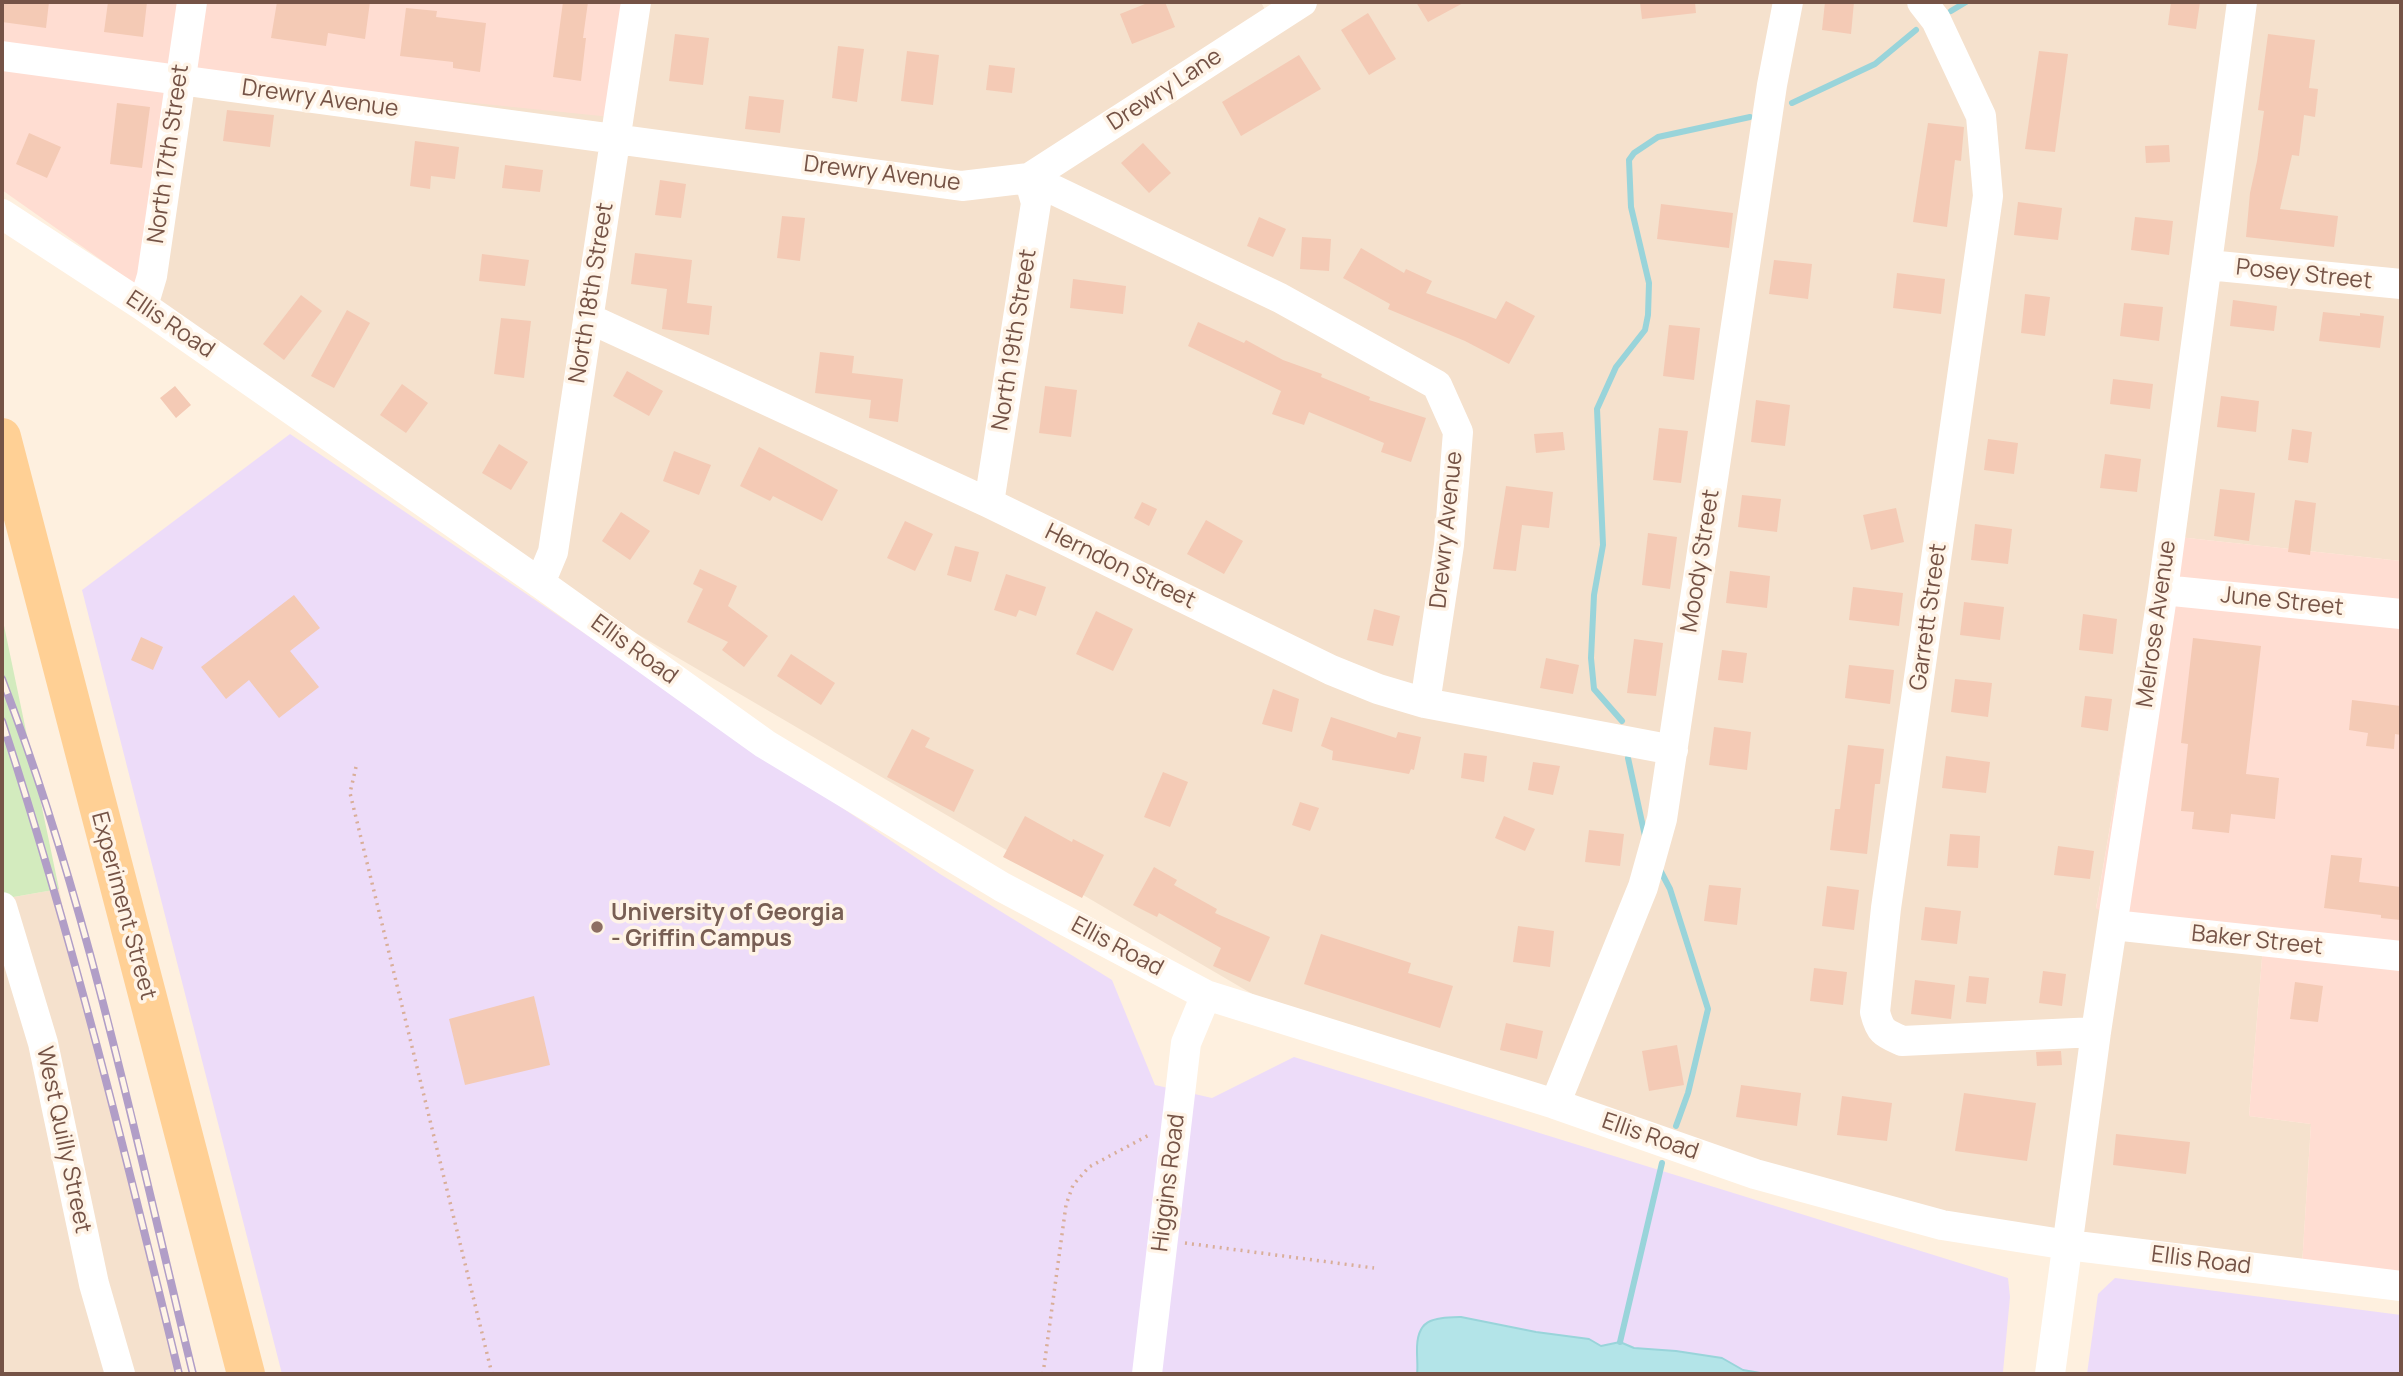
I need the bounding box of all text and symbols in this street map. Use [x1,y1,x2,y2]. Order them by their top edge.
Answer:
street label: Drewry Lane [1103,43,1227,137]
street label: North 17th Street [143,63,195,245]
street label: Drewry Avenue [240,74,400,124]
street label: Drewry Avenue [802,151,962,197]
street label: North 18th Street [564,201,620,385]
street label: North 19th Street [987,247,1043,433]
street label: Posey Street [2234,254,2374,296]
street label: Ellis Road [121,285,219,365]
street label: Drewry Avenue [1425,450,1469,610]
street label: Moody Street [1676,488,1726,634]
street label: Herndon Street [1040,519,1200,615]
street label: Melrose Avenue [2132,539,2182,709]
street label: Garrett Street [1905,542,1953,692]
street label: June Street [2219,582,2345,622]
street label: Ellis Road [585,609,683,691]
street label: Experiment Street [85,809,161,1003]
place label: University of Georgia - Griffin Campus [611,900,844,954]
street label: Ellis Road [1066,911,1168,983]
marker: University of Georgia - Griffin Campus [589,919,605,935]
street label: Baker Street [2190,920,2324,962]
street label: West Quilly Street [30,1044,96,1236]
street label: Ellis Road [1598,1108,1702,1166]
street label: Higgins Road [1147,1113,1191,1253]
street label: Ellis Road [2149,1241,2253,1281]

